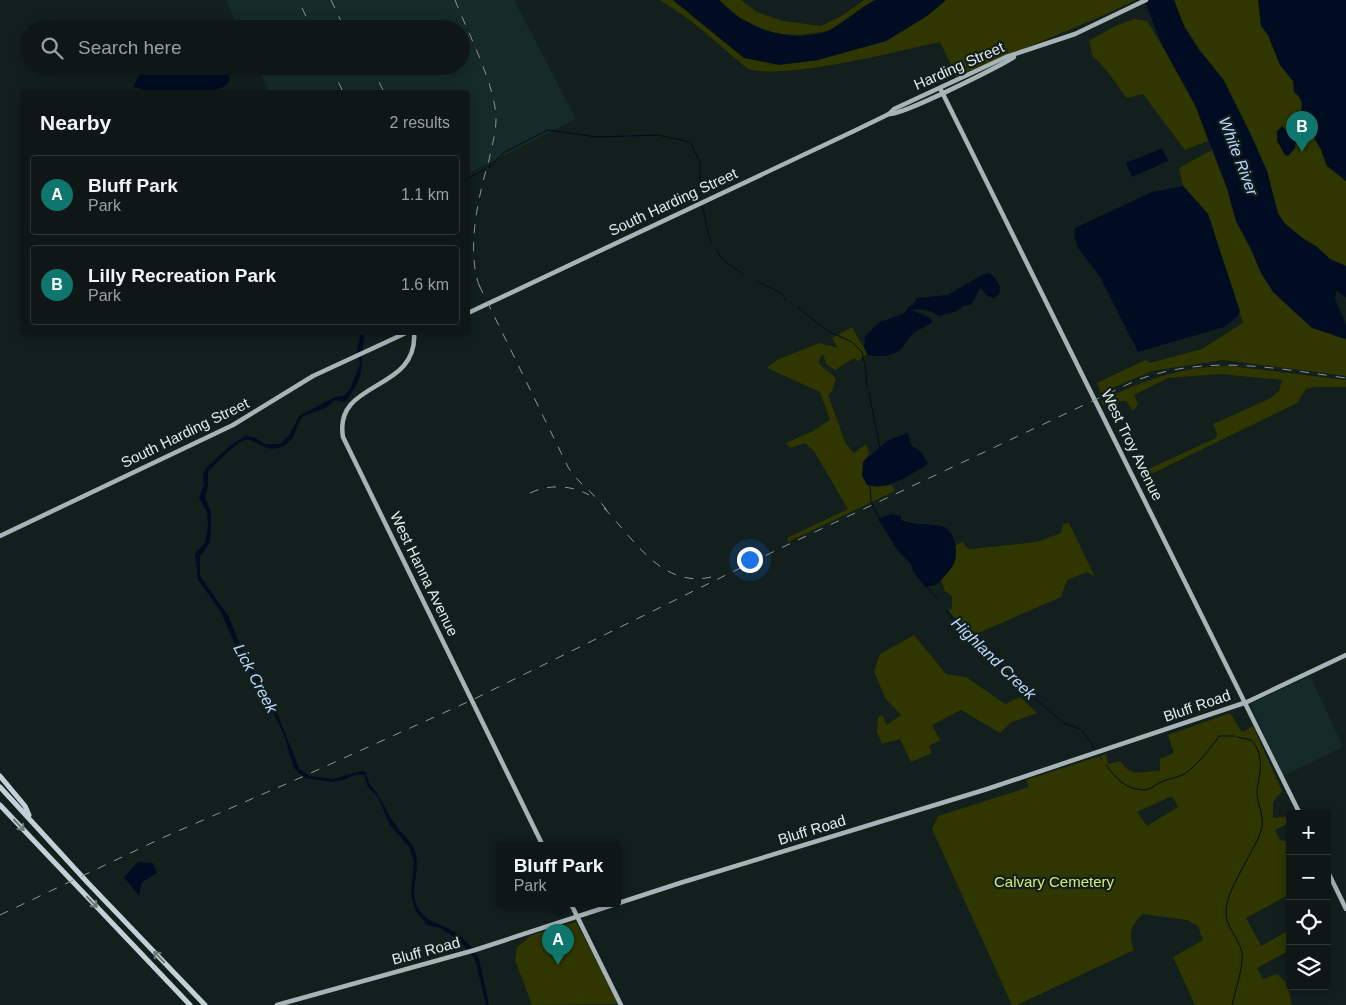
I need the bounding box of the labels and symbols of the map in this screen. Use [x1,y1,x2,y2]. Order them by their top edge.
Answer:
street label: Harding Street [911,38,1007,93]
pin: B [1286,111,1318,152]
water label: White River [1216,115,1262,198]
street label: South Harding Street [606,164,741,239]
street label: West Troy Avenue [1098,387,1167,503]
street label: South Harding Street [118,394,252,471]
street label: West Hanna Avenue [387,509,462,639]
your location [737,547,763,573]
water label: Highland Creek [948,614,1040,703]
water label: Lick Creek [230,641,281,716]
street label: Bluff Road [1161,686,1233,725]
street label: Bluff Road [776,811,848,848]
one-way arrow [13,819,25,831]
park label: Calvary Cemetery [994,873,1115,890]
one-way arrow [86,896,98,908]
pin: A [542,924,574,965]
street label: Bluff Road [390,933,462,968]
one-way arrow [153,951,165,963]

